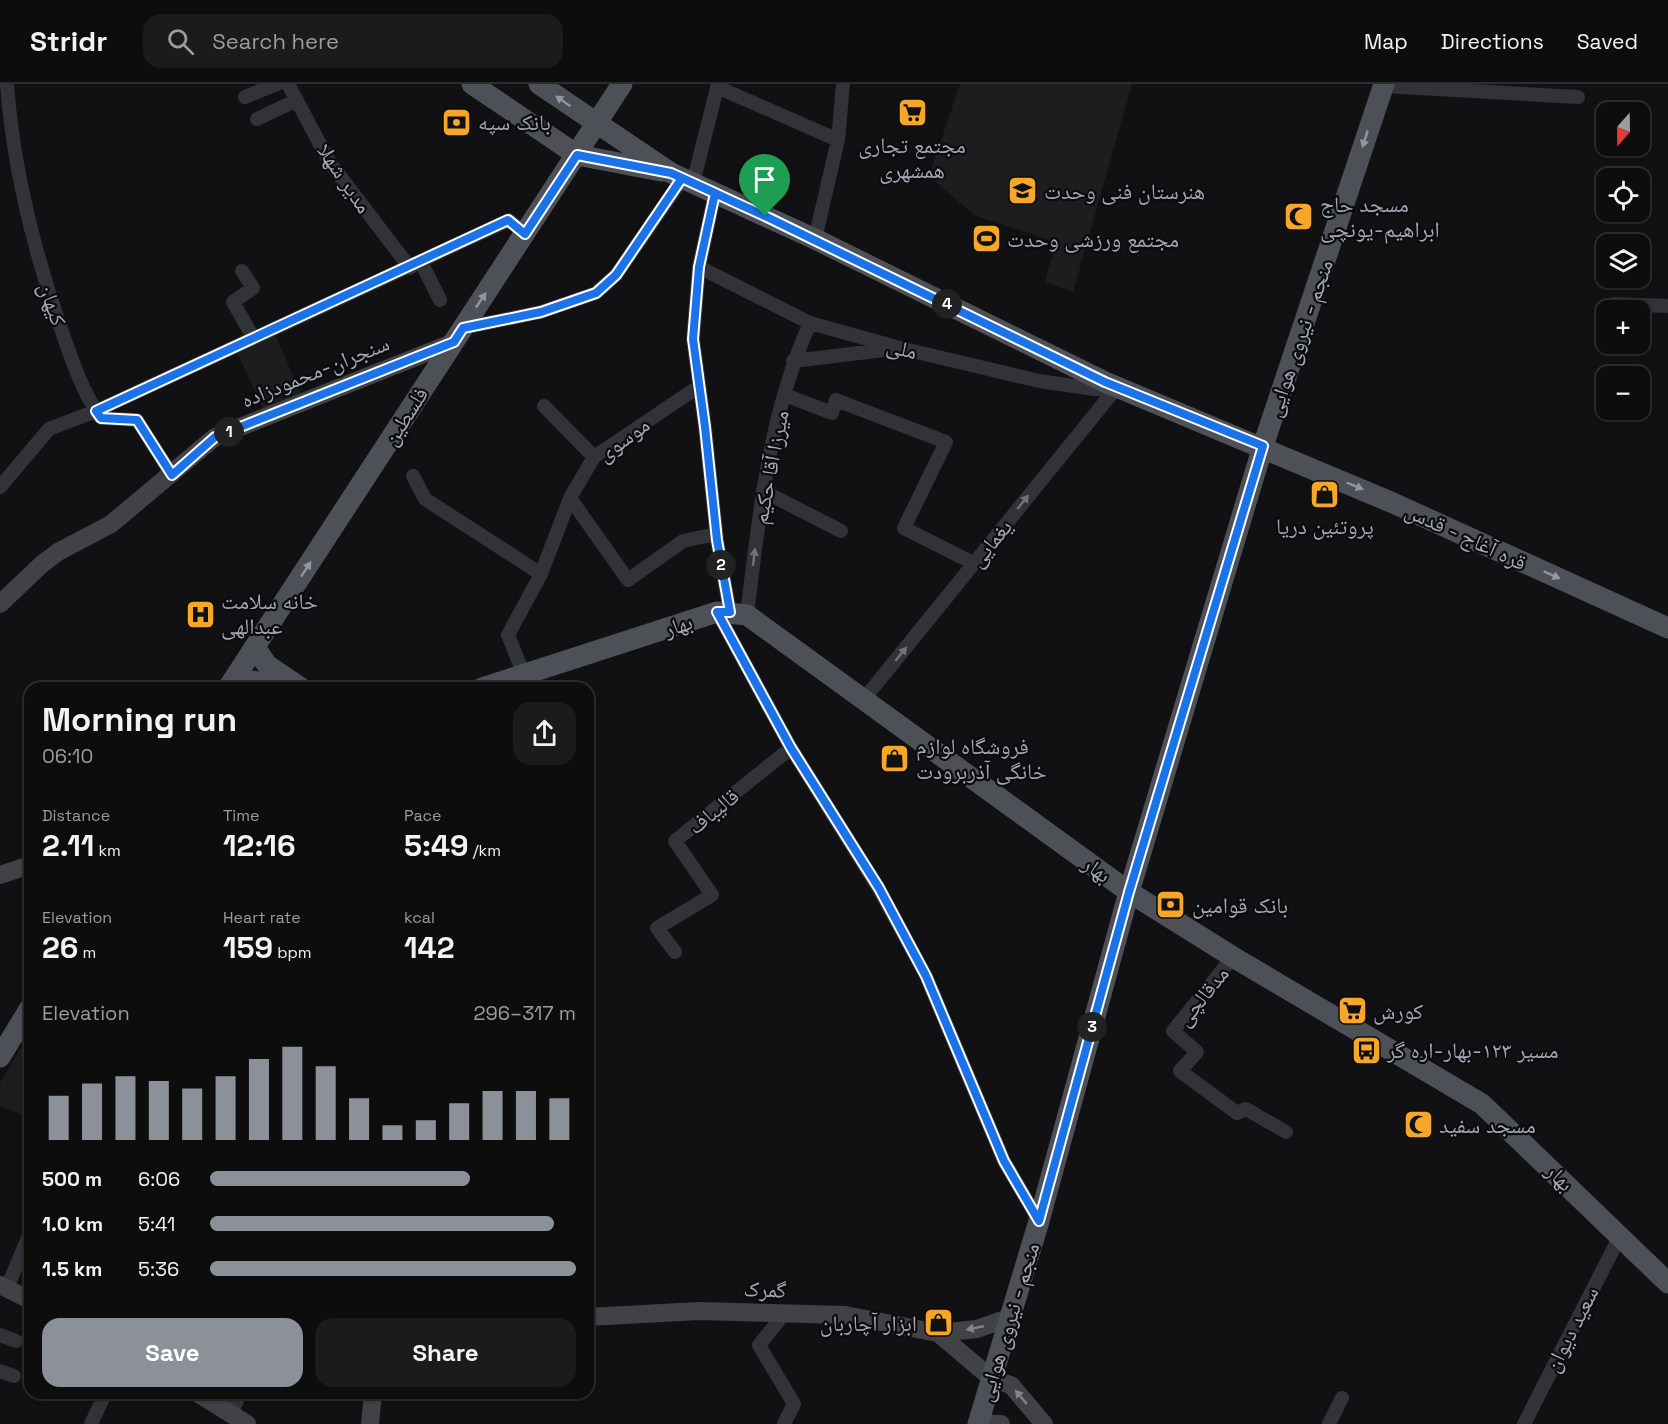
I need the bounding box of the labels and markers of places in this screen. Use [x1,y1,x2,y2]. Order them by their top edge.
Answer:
supermarket icon: مجتمع تجاری همشهری [896,97,928,129]
bank icon: بانک سپه [441,106,473,138]
place label: بانک سپه [478,108,551,136]
place label: مجتمع تجاری همشهری [858,131,966,184]
pin [739,154,790,216]
school or university icon: هنرستان فنی وحدت [1007,175,1039,207]
place label: هنرستان فنی وحدت [1044,177,1205,205]
place label: مسجد حاج ابراهیم-یونچی [1320,190,1440,244]
mosque icon: مسجد حاج ابراهیم-یونچی [1283,201,1315,233]
sports icon: مجتمع ورزشی وحدت [970,223,1002,255]
place label: مجتمع ورزشی وحدت [1007,225,1179,253]
pin: 4 [932,289,962,319]
pin: 1 [214,417,244,447]
shop icon: پروتئین دریا [1309,478,1341,510]
place label: پروتئین دریا [1276,512,1374,540]
pin: 2 [706,550,736,580]
place label: خانه سلامت عبدالهی [221,587,318,640]
hospital icon: خانه سلامت عبدالهی [184,598,216,630]
place label: فروشگاه لوازم خانگی آذربرودت [916,732,1047,785]
shop icon: فروشگاه لوازم خانگی آذربرودت [879,743,911,775]
bank icon: بانک قوامین [1155,889,1187,921]
place label: بانک قوامین [1192,891,1288,919]
supermarket icon: کورش [1336,995,1368,1027]
place label: کورش [1373,997,1423,1025]
pin: 3 [1077,1012,1107,1042]
bus stop icon: مسیر ۱۲۳-بهار-اره گر [1350,1034,1382,1066]
place label: مسیر ۱۲۳-بهار-اره گر [1386,1036,1559,1064]
mosque icon: مسجد سفید [1402,1109,1434,1141]
place label: مسجد سفید [1439,1111,1536,1139]
shop icon: ابزار آچاربان [922,1307,954,1339]
place label: ابزار آچاربان [820,1309,917,1337]

